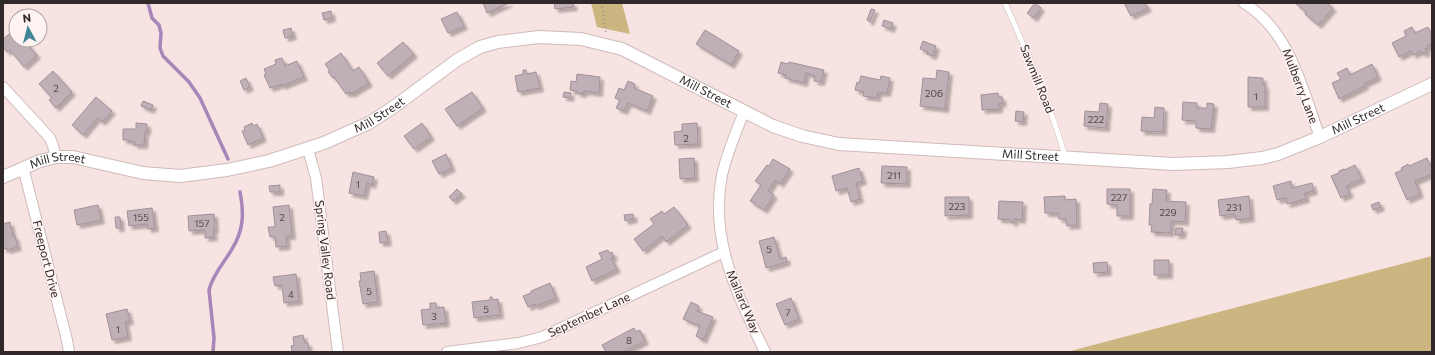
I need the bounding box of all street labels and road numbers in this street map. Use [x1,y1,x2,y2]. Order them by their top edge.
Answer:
street label: Sawmill Road [1018,42,1058,115]
street label: Mulberry Lane [1280,46,1322,125]
street label: Mill Street [678,72,735,110]
street label: Mill Street [351,93,407,135]
street label: Mill Street [1329,99,1387,137]
street label: Mill Street [1002,146,1060,163]
street label: Mill Street [27,149,87,171]
street label: Spring Valley Road [313,199,339,301]
street label: Freeport Drive [31,219,63,299]
street label: Mallard Way [724,268,764,336]
street label: September Lane [545,289,632,339]

